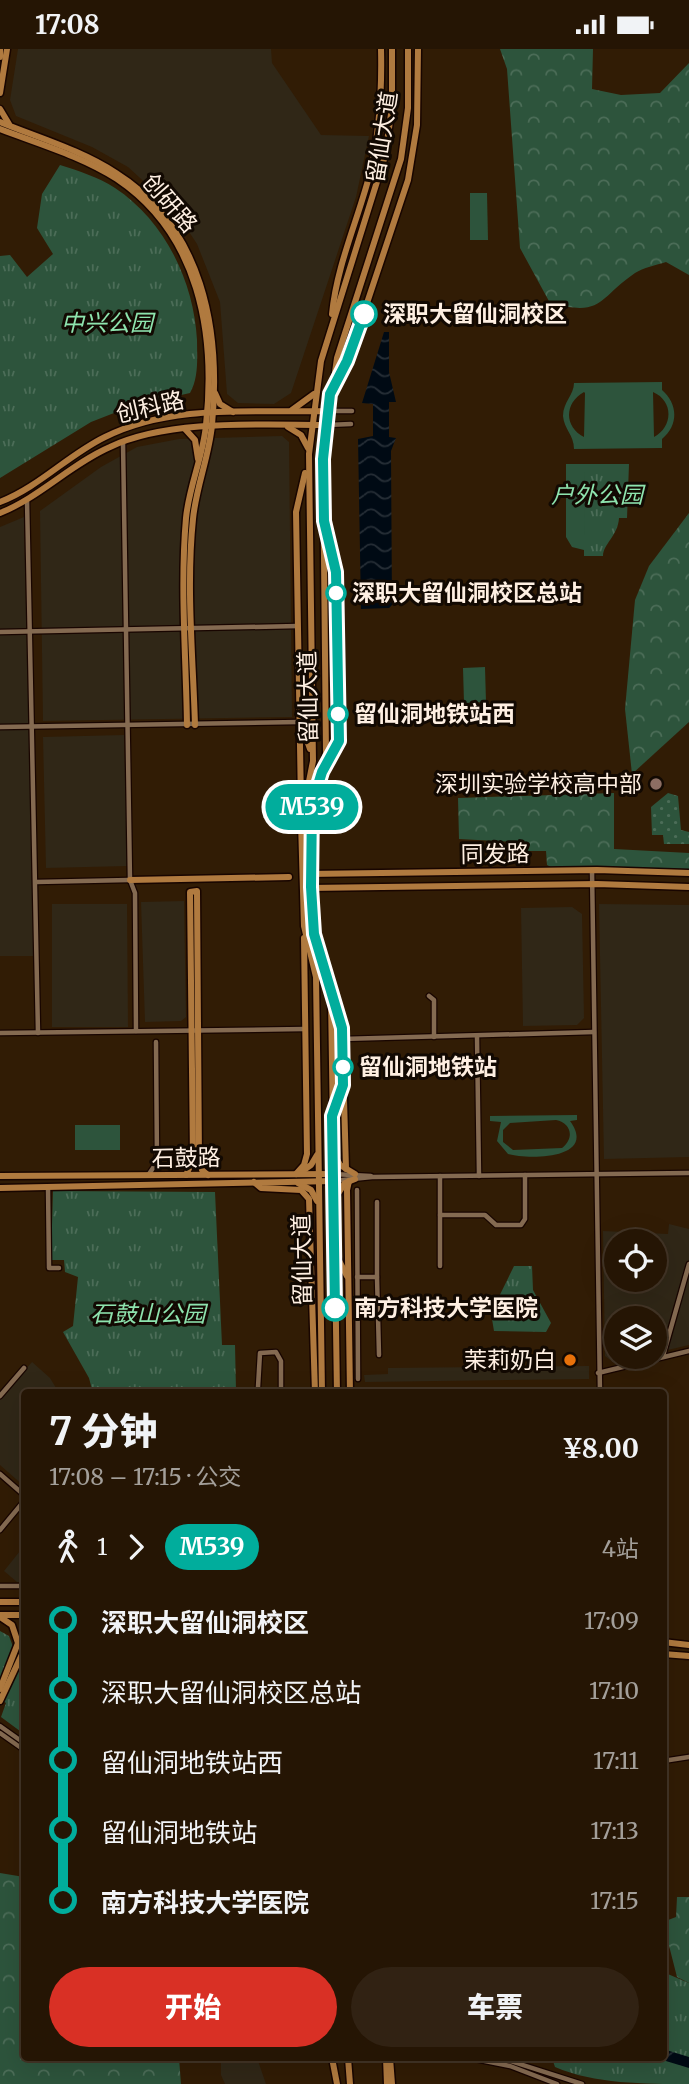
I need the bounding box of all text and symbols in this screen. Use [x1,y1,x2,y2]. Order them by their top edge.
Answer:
text: 17:08 [35,8,100,41]
street label: 留仙大道 [360,89,403,185]
street label: 创研路 [137,167,204,238]
place label: 深职大留仙洞校区 [383,299,567,328]
marker: 深职大留仙洞校区 [351,301,377,327]
park label: 中兴公园 [61,308,156,337]
street label: 创科路 [113,385,187,428]
park label: 户外公园 [551,480,646,509]
place label: 深职大留仙洞校区总站 [352,578,582,607]
marker: 深职大留仙洞校区总站 [326,583,346,603]
street label: 留仙大道 [292,651,323,743]
place label: 留仙洞地铁站西 [354,699,515,728]
marker: 留仙洞地铁站西 [328,704,348,724]
place label: 深圳实验学校高中部 [435,769,642,798]
marker: 深圳实验学校高中部 [648,776,664,792]
line badge: M539 [263,784,361,830]
text: M539 [279,791,345,822]
street label: 同发路 [460,838,530,869]
place label: 留仙洞地铁站 [359,1052,497,1081]
marker: 留仙洞地铁站 [333,1057,353,1077]
street label: 石鼓路 [151,1142,221,1173]
street label: 留仙大道 [286,1214,317,1306]
map controls [604,1229,667,1369]
button: locate [604,1229,667,1292]
place label: 南方科技大学医院 [354,1293,538,1322]
marker: 南方科技大学医院 [322,1295,348,1321]
park label: 石鼓山公园 [91,1299,209,1328]
button: layers [604,1306,667,1369]
place label: 茉莉奶白 [464,1345,556,1374]
marker: 茉莉奶白 [562,1352,578,1368]
text: 7 分钟 [49,1408,157,1455]
text: ¥8.00 [562,1432,639,1465]
text: 17:08 – 17:15 · 公交 [49,1462,241,1491]
icon: walk [49,1528,87,1566]
icon: forward [117,1528,155,1566]
text: M539 [179,1531,245,1562]
text: 1 [97,1532,107,1561]
text: 4站 [602,1534,639,1563]
text: 深职大留仙洞校区 [101,1606,309,1639]
text: 17:09 [584,1606,639,1635]
text: 深职大留仙洞校区总站 [101,1676,361,1709]
text: 17:10 [589,1676,639,1705]
text: 留仙洞地铁站西 [101,1746,283,1779]
text: 17:11 [593,1746,639,1775]
text: 留仙洞地铁站 [101,1816,257,1849]
text: 17:13 [590,1816,639,1845]
text: 南方科技大学医院 [101,1886,309,1919]
text: 17:15 [590,1886,639,1915]
button: 开始 [49,1967,337,2047]
button: 车票 [351,1967,639,2047]

